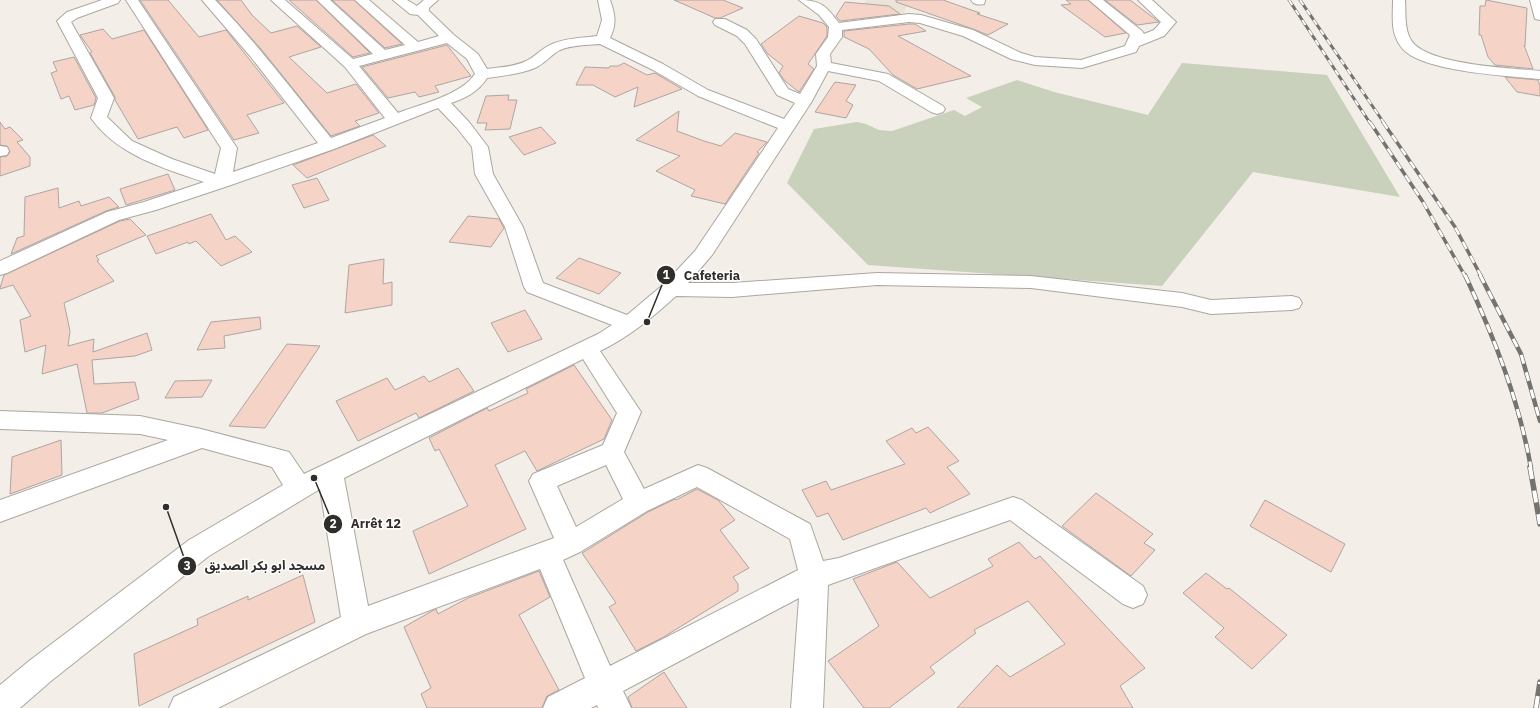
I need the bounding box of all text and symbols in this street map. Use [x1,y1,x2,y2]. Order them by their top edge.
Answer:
callout: Cafeteria [656,263,748,288]
text: 1 [662,267,670,282]
text: Cafeteria [684,267,740,284]
callout: Arrêt 12 [323,511,409,536]
text: Arrêt 12 [351,515,401,532]
text: 2 [329,516,337,531]
callout: مسجد ابو بكر الصديق [177,553,333,578]
text: مسجد ابو بكر الصديق [205,557,325,574]
text: 3 [183,558,191,573]

